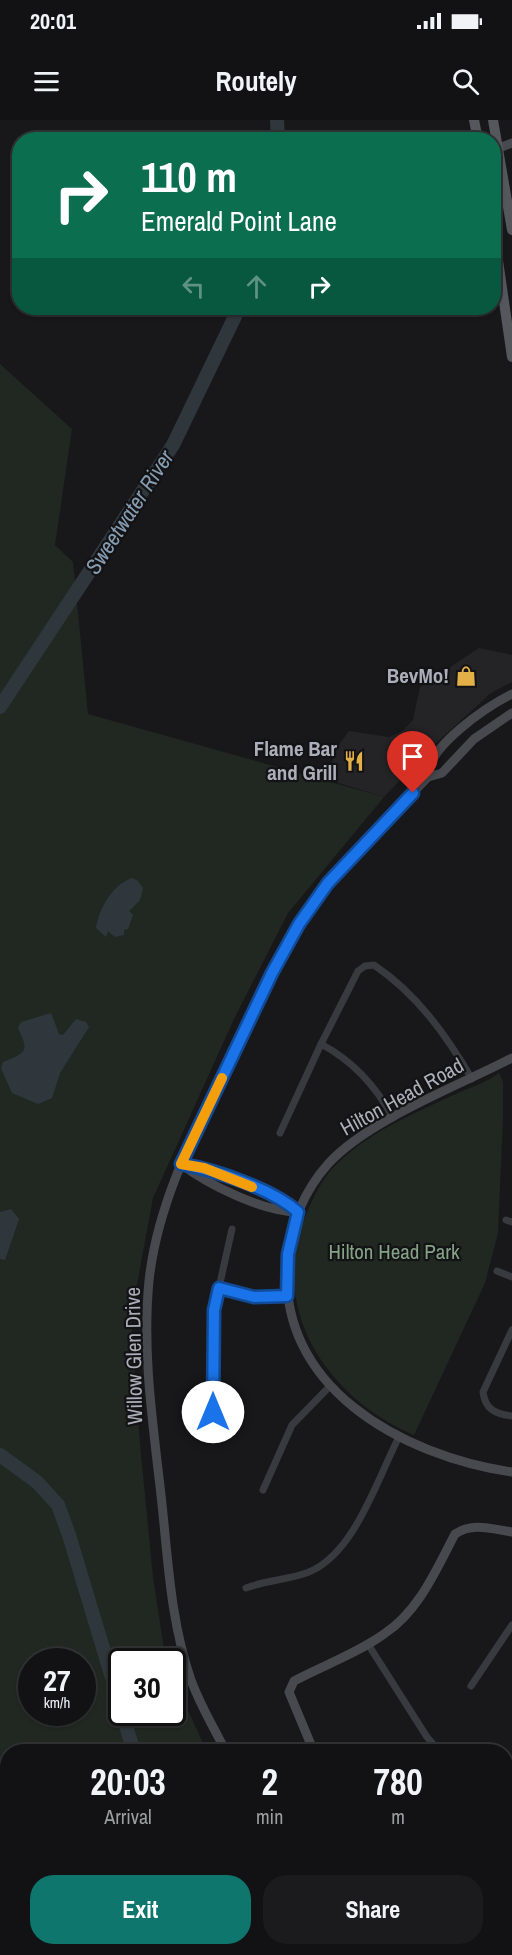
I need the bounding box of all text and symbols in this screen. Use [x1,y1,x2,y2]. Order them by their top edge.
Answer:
text: 20:01 [30,6,76,36]
text: Routely [215,63,297,99]
icon: menu [30,65,63,98]
icon: search [449,65,482,98]
text: 110 m [141,149,237,205]
icon: right [42,156,120,234]
text: Emerald Point Lane [141,203,337,239]
icon: left [177,270,210,303]
icon: ahead [240,270,273,303]
icon: right [303,270,336,303]
water label: Sweetwater River [78,443,181,580]
place label: BevMo! [387,661,449,690]
shop icon: BevMo! [454,664,478,688]
pin [387,731,438,793]
place label: Flame Bar and Grill [254,734,337,787]
icon: arrive [396,740,429,773]
restaurant icon: Flame Bar and Grill [342,749,366,773]
street label: Hilton Head Road [335,1051,469,1142]
park label: Hilton Head Park [328,1237,460,1266]
street label: Willow Glen Drive [118,1287,149,1425]
position arrow [181,1380,245,1444]
speed limit sign: 30 [108,1648,186,1726]
text: 27 [43,1660,71,1700]
text: km/h [44,1692,70,1713]
text: 20:03 [90,1758,166,1806]
text: 2 [261,1758,278,1806]
text: 780 [374,1758,423,1806]
text: Arrival [104,1803,152,1830]
text: min [256,1803,283,1830]
text: m [391,1803,405,1830]
button: Exit [30,1875,251,1944]
button: Share [263,1875,483,1944]

